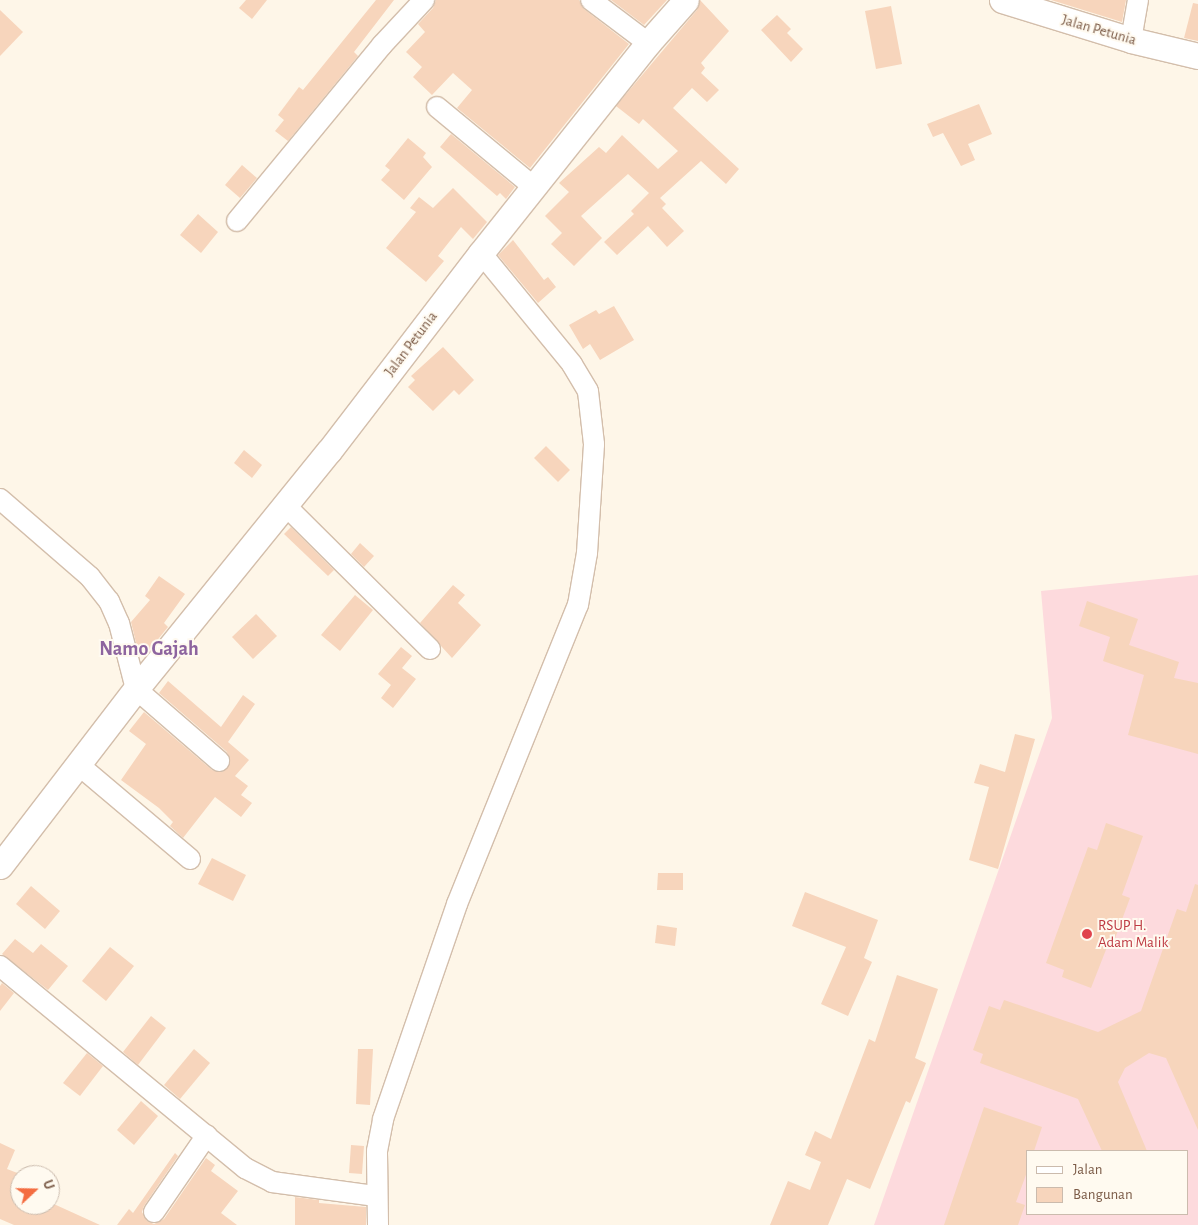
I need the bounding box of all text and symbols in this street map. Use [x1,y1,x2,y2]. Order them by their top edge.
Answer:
street label: Jalan Petunia [1060,11,1138,49]
street label: Jalan Petunia [381,308,441,380]
district label: Namo Gajah [99,637,199,661]
place label: RSUP H. Adam Malik [1098,916,1168,951]
marker: RSUP H. Adam Malik [1080,927,1094,941]
legend [1026,1150,1188,1215]
text: Jalan [1073,1162,1103,1177]
north arrow [10,1165,60,1215]
text: U [40,1178,56,1192]
text: Bangunan [1073,1187,1133,1202]

